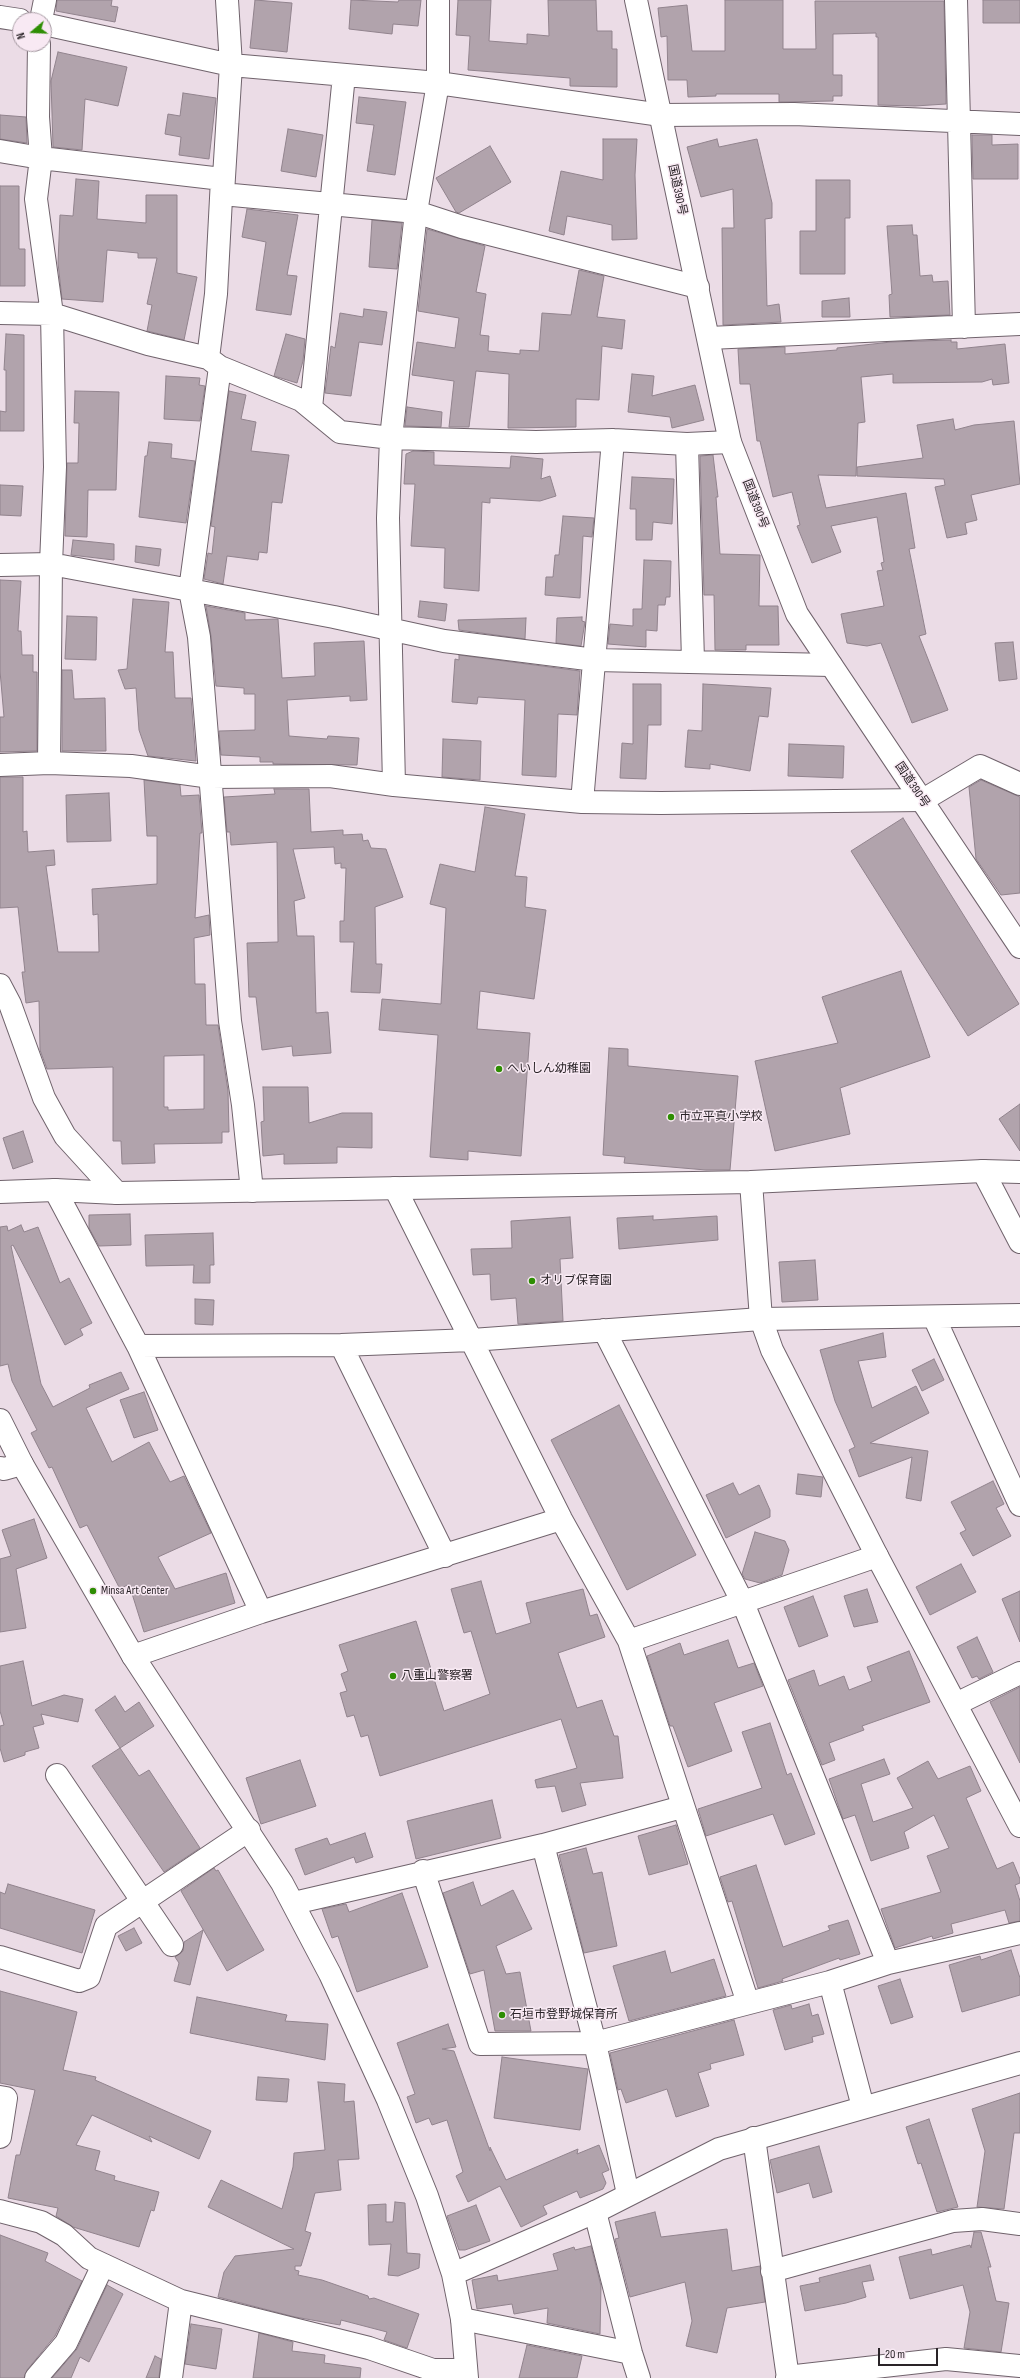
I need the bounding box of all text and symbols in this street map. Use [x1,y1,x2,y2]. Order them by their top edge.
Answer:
north arrow [12,12,52,52]
text: N [14,31,28,41]
street label: 国道390号 [665,163,689,217]
street label: 国道390号 [739,477,771,531]
street label: 国道390号 [892,760,932,810]
place label: へいしん幼稚園 [507,1062,591,1076]
marker: へいしん幼稚園 [494,1064,504,1074]
place label: 市立平真小学校 [679,1110,763,1124]
marker: 市立平真小学校 [666,1112,676,1122]
place label: オリブ保育園 [540,1274,612,1288]
marker: オリブ保育園 [527,1276,537,1286]
place label: Minsa Art Center [101,1584,168,1598]
marker: Minsa Art Center [88,1586,98,1596]
place label: 八重山警察署 [401,1669,473,1683]
marker: 八重山警察署 [388,1671,398,1681]
place label: 石垣市登野城保育所 [510,2008,618,2022]
marker: 石垣市登野城保育所 [497,2010,507,2020]
scale bar [880,2340,940,2366]
text: 20 m [885,2347,905,2362]

